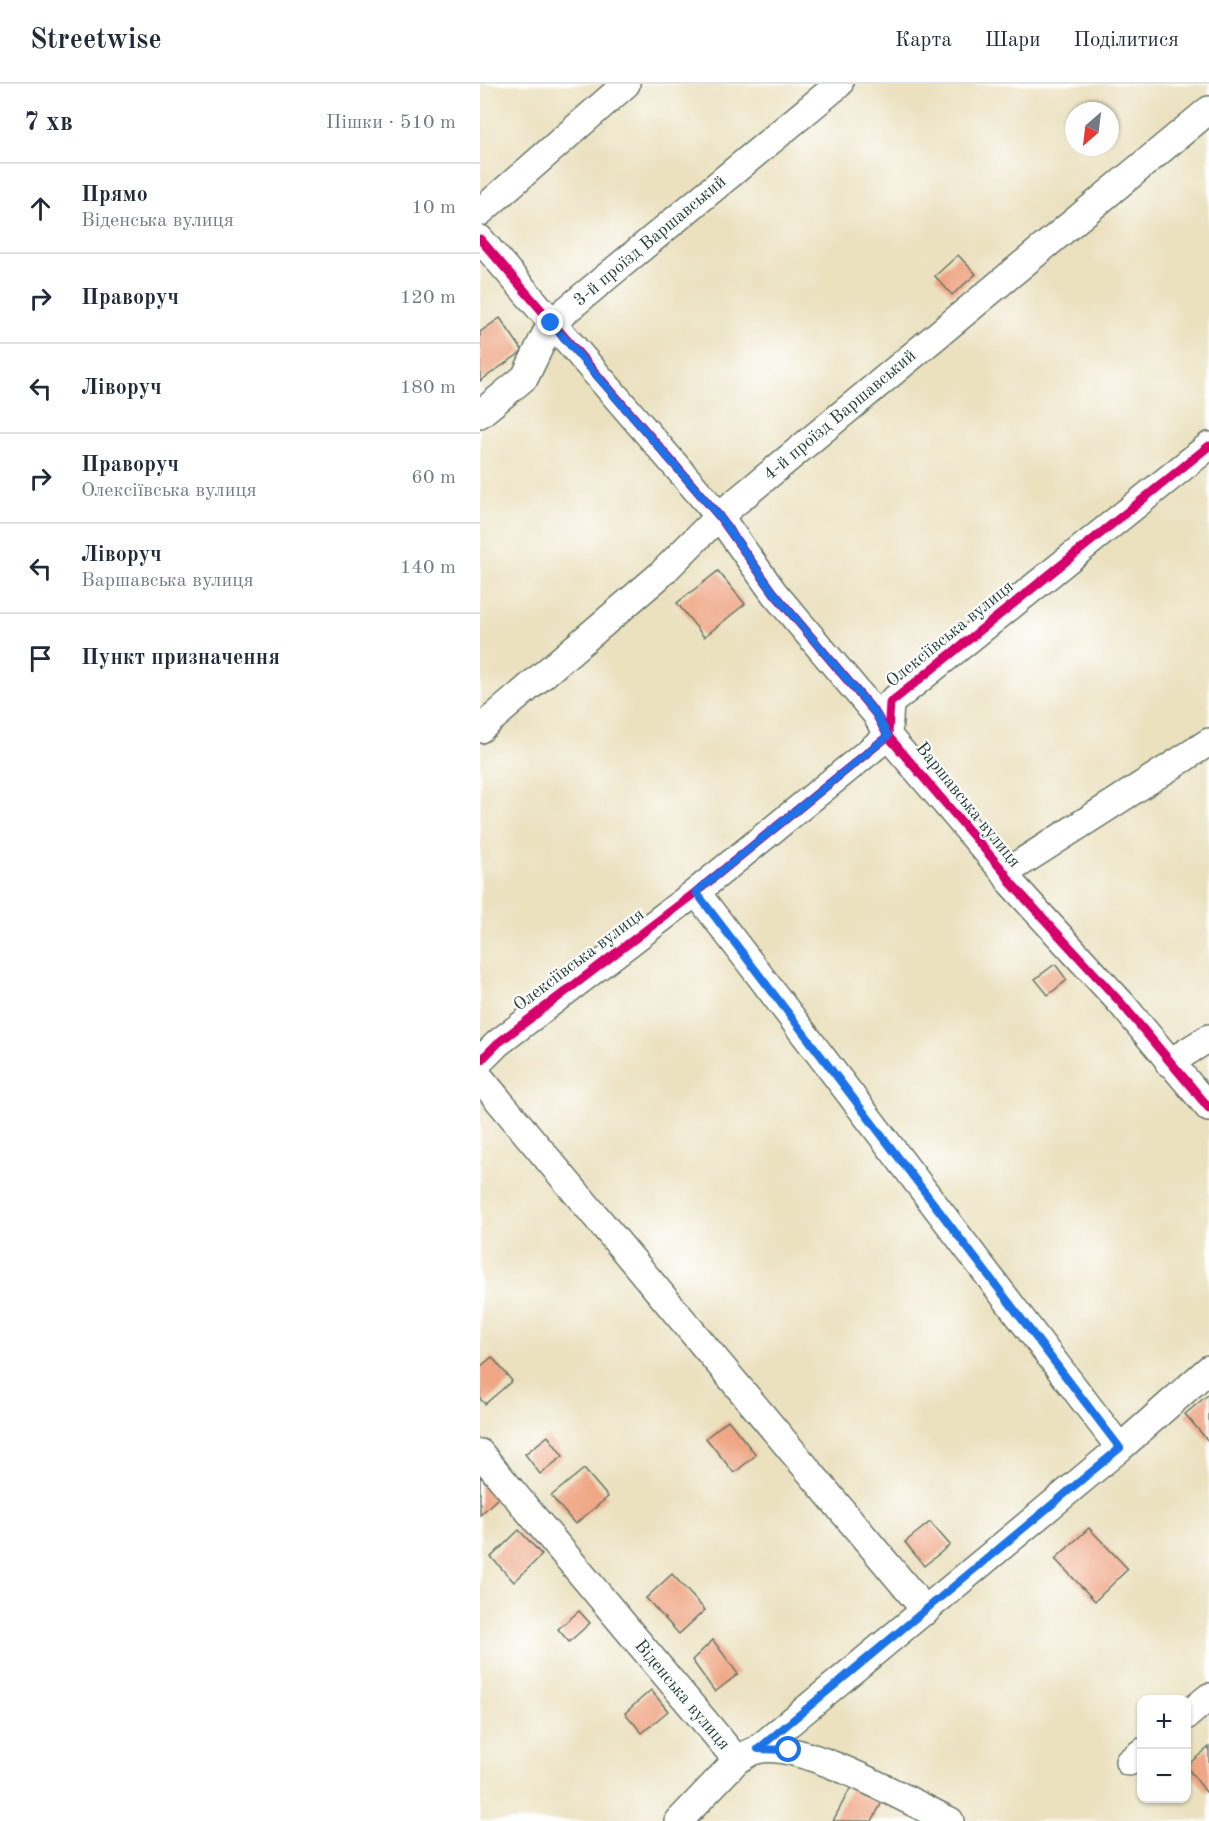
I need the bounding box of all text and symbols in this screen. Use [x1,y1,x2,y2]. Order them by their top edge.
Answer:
text: Streetwise [30,27,162,55]
text: Карта [895,30,952,51]
text: Шари [985,30,1040,51]
text: Поділитися [1073,30,1179,51]
north arrow [1065,102,1119,156]
text: 7 хв [24,110,73,136]
text: Пішки · 510 m [326,113,456,133]
street label: 3-й проїзд Варшавський [571,172,729,310]
text: Прямо [81,184,148,206]
icon: ahead [24,192,57,225]
text: 10 m [411,198,456,218]
text: Віденська вулиця [81,211,234,231]
icon: right [24,282,57,315]
text: Праворуч [81,287,179,309]
text: 120 m [400,288,456,308]
route end [537,309,563,335]
street label: 4-й проїзд Варшавський [761,346,919,484]
icon: left [24,372,57,405]
text: Ліворуч [81,377,162,399]
text: 180 m [400,378,456,398]
text: Праворуч [81,454,179,476]
icon: right [24,462,57,495]
text: 60 m [411,468,456,488]
text: Олексіївська вулиця [81,481,257,501]
text: Ліворуч [81,544,162,566]
icon: left [24,552,57,585]
text: 140 m [400,558,456,578]
text: Варшавська вулиця [81,571,254,591]
street label: Олексіївська вулиця [883,577,1017,691]
icon: arrive [24,642,57,675]
text: Пункт призначення [81,647,280,669]
street label: Варшавська вулиця [912,739,1024,871]
street label: Олексіївська вулиця [510,905,648,1015]
street label: Віденська вулиця [631,1636,733,1754]
map controls [1137,1695,1191,1803]
button: + [1137,1695,1191,1749]
route start [775,1736,801,1762]
button: − [1137,1749,1191,1803]

